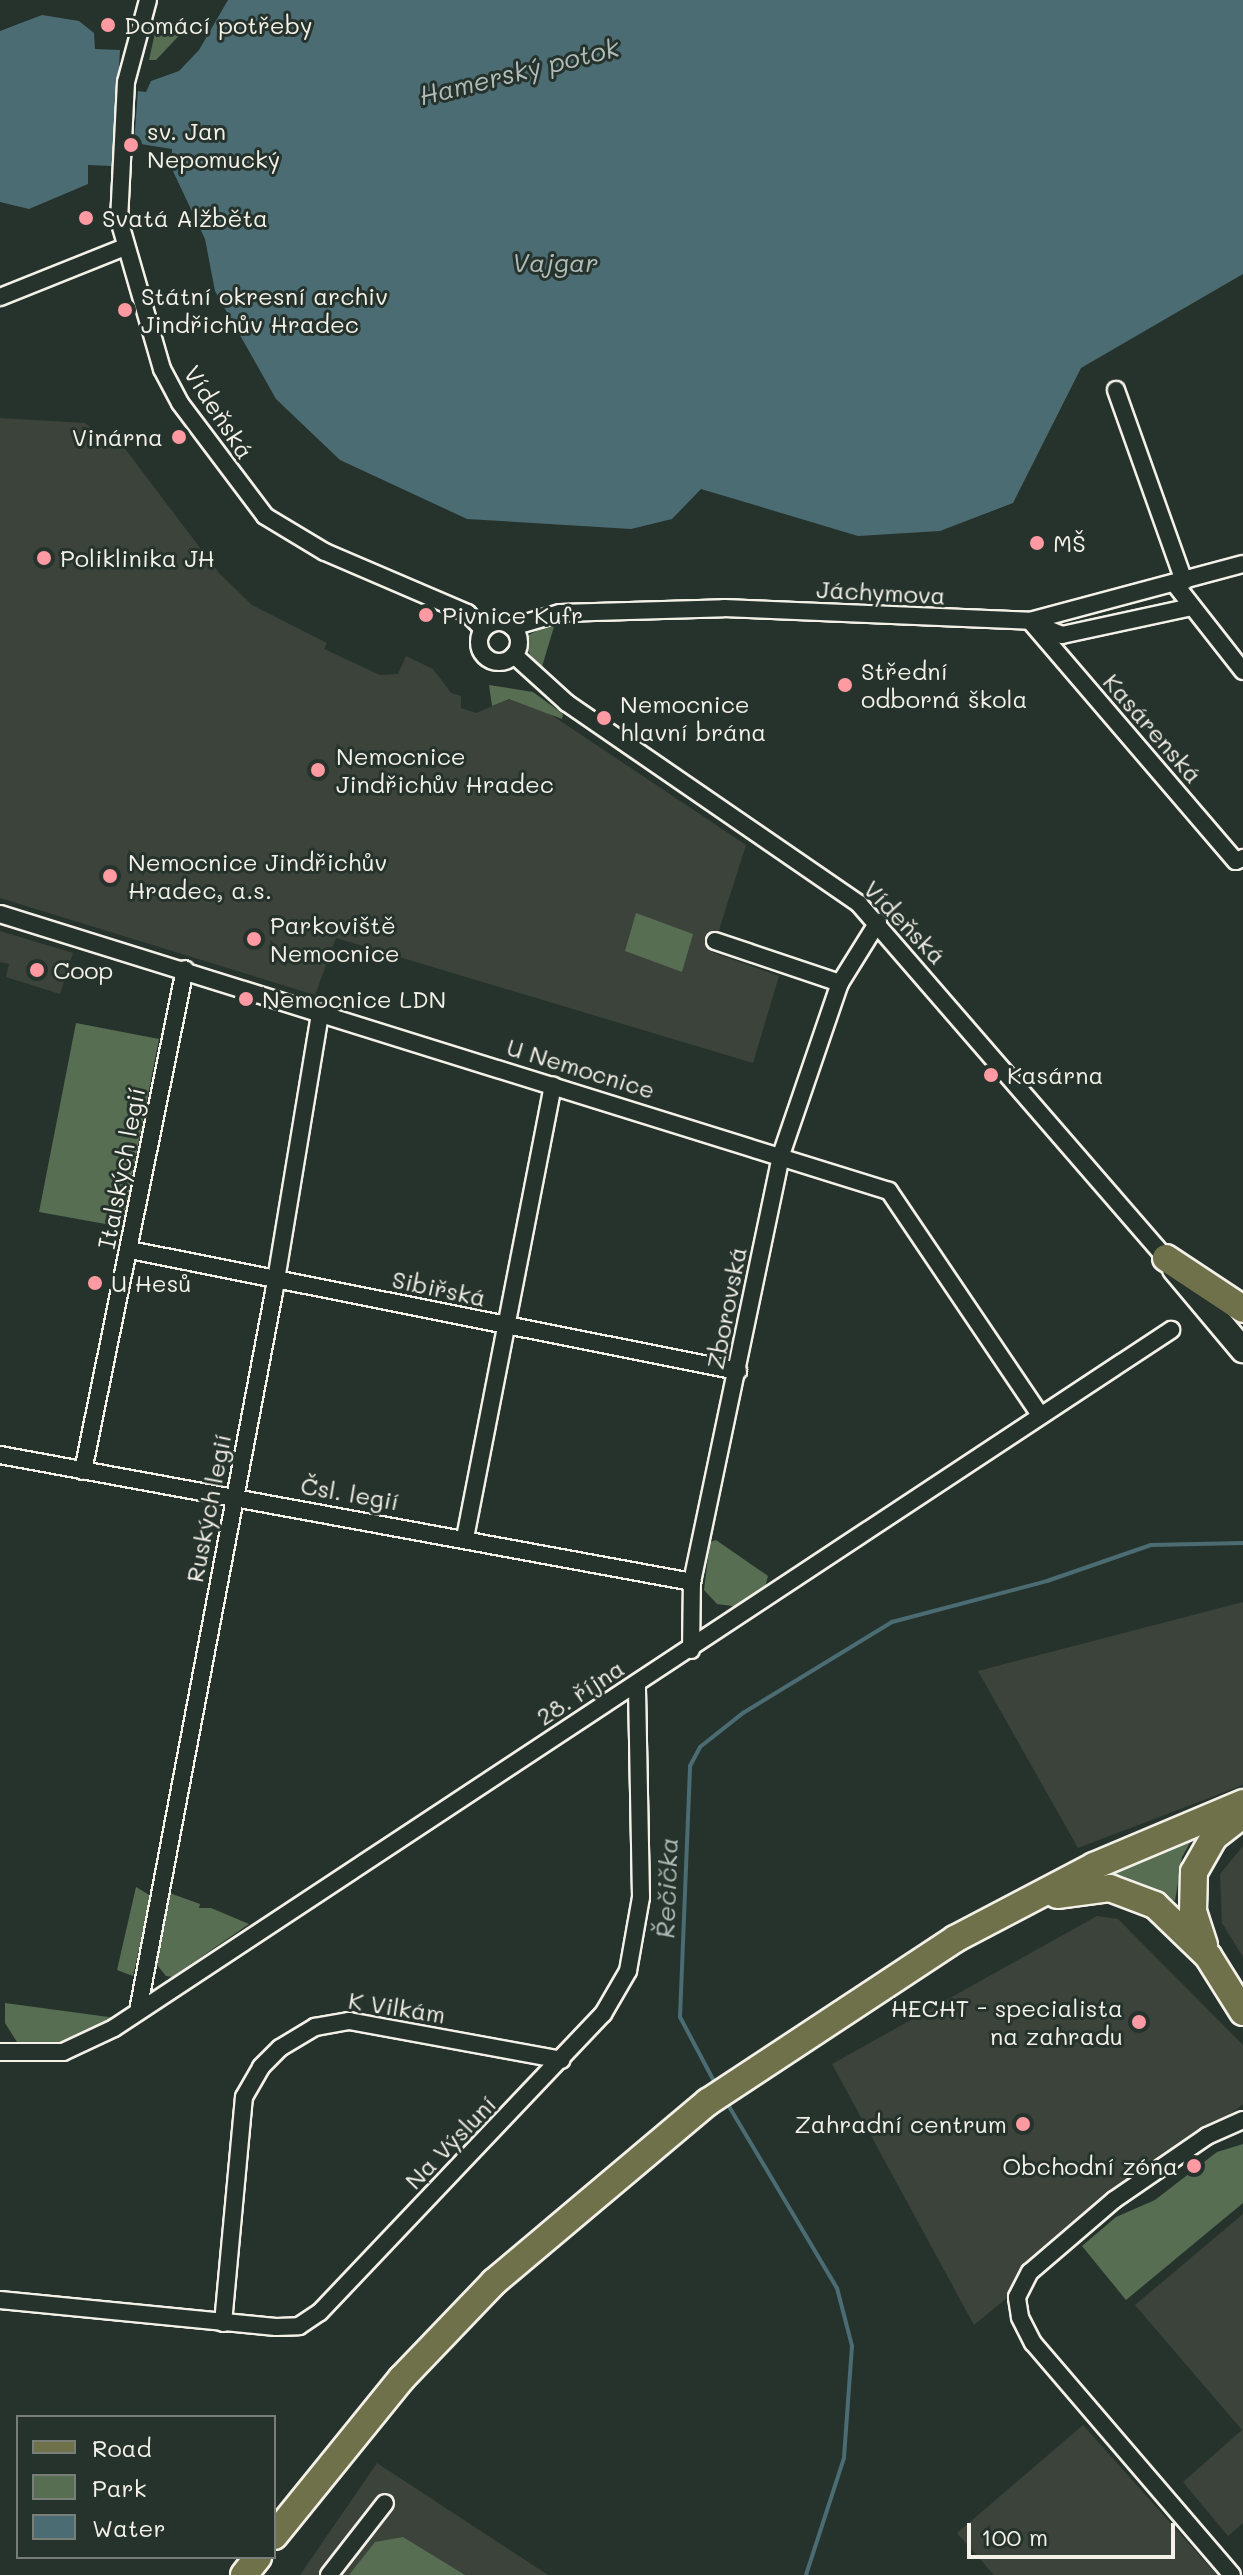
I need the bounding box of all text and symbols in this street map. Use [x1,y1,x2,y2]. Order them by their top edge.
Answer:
place label: Domácí potřeby [124,11,312,39]
marker: Domácí potřeby [99,16,117,34]
water label: Hamerský potok [416,32,622,112]
place label: sv. Jan Nepomucký [147,117,280,173]
marker: sv. Jan Nepomucký [122,136,140,154]
place label: Svatá Alžběta [102,204,268,232]
marker: Svatá Alžběta [77,209,95,227]
water label: Vajgar [512,247,598,279]
place label: Státní okresní archiv Jindřichův Hradec [141,282,388,338]
marker: Státní okresní archiv Jindřichův Hradec [116,301,134,319]
street label: Vídeňská [178,360,260,464]
place label: Vinárna [72,423,163,451]
marker: Vinárna [170,428,188,446]
place label: MŠ [1053,529,1086,557]
marker: MŠ [1028,534,1046,552]
place label: Poliklinika JH [60,544,215,572]
marker: Poliklinika JH [35,549,53,567]
street label: Jáchymova [816,574,946,610]
place label: Pivnice Kufr [442,601,583,629]
marker: Pivnice Kufr [417,606,435,624]
place label: Střední odborná škola [861,657,1028,713]
street label: Kasárenská [1098,667,1208,789]
marker: Střední odborná škola [836,676,854,694]
place label: Nemocnice hlavní brána [620,690,766,746]
marker: Nemocnice hlavní brána [595,709,613,727]
place label: Nemocnice Jindřichův Hradec [336,742,554,798]
marker: Nemocnice Jindřichův Hradec [307,759,329,781]
place label: Nemocnice Jindřichův Hradec, a.s. [128,848,387,904]
marker: Nemocnice Jindřichův Hradec, a.s. [99,865,121,887]
street label: Vídeňská [858,874,952,970]
place label: Parkoviště Nemocnice [270,911,400,967]
marker: Parkoviště Nemocnice [245,930,263,948]
place label: Coop [53,956,113,984]
marker: Coop [28,961,46,979]
place label: Nemocnice LDN [262,985,446,1013]
marker: Nemocnice LDN [237,990,255,1008]
street label: U Nemocnice [503,1032,659,1104]
place label: Kasárna [1007,1061,1103,1089]
marker: Kasárna [982,1066,1000,1084]
street label: Italských legií [91,1085,151,1251]
street label: Zborovská [700,1244,752,1372]
street label: Sibiřská [390,1264,488,1312]
place label: U Hesů [111,1269,191,1297]
marker: U Hesů [86,1274,104,1292]
street label: Ruských legií [180,1431,236,1585]
street label: Čsl. legií [299,1470,401,1516]
street label: 28. října [531,1653,629,1731]
water label: Řečička [650,1837,684,1939]
street label: K Vilkám [346,1985,448,2029]
place label: HECHT - specialista na zahradu [891,1994,1123,2050]
marker: HECHT - specialista na zahradu [1130,2013,1148,2031]
street label: Na Výsluní [398,2089,502,2195]
place label: Zahradní centrum [795,2110,1007,2138]
marker: Zahradní centrum [1014,2115,1032,2133]
place label: Obchodní zóna [1002,2152,1178,2180]
marker: Obchodní zóna [1185,2157,1203,2175]
legend [16,2415,276,2559]
text: Road [92,2432,152,2463]
text: Park [92,2472,146,2503]
scale bar [971,2507,1179,2557]
text: Water [92,2512,166,2543]
text: 100 m [981,2521,1048,2552]

